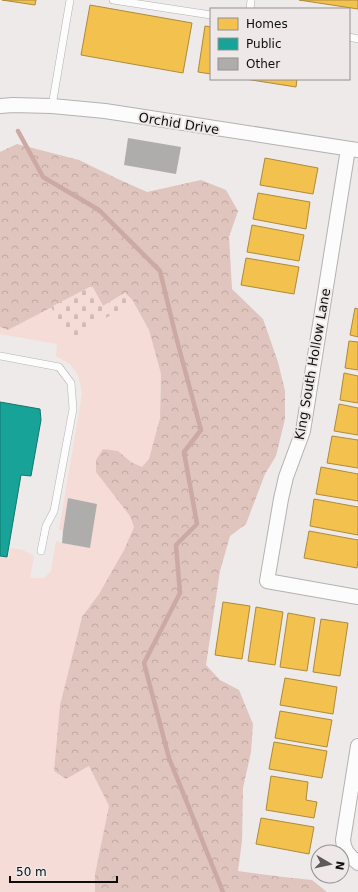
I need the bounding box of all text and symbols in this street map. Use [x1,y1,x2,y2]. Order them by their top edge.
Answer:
legend [210,8,350,80]
text: Homes [246,17,288,31]
text: Public [246,37,282,51]
text: Other [246,57,280,71]
street label: Orchid Drive [138,110,220,137]
street label: King South Hollow Lane [292,287,333,441]
north arrow [310,844,350,884]
scale bar [10,858,117,884]
text: N [332,860,347,871]
text: 50 m [16,865,47,879]

